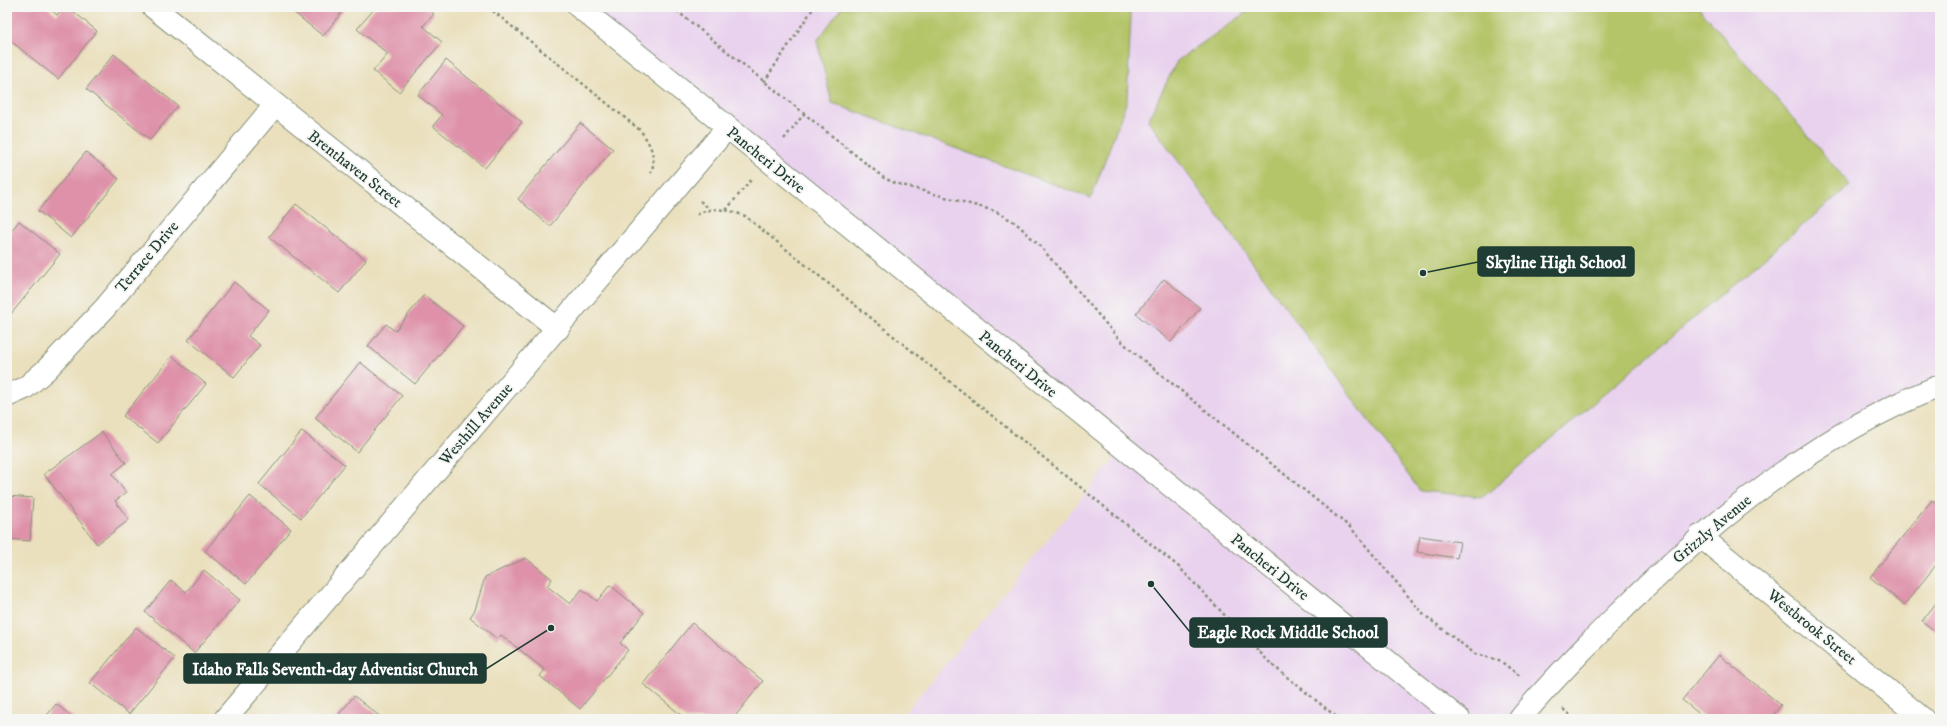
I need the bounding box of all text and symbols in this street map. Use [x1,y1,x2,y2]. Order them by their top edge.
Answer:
street label: Pancheri Drive [723,122,810,198]
street label: Brenthaven Street [304,126,406,212]
street label: Terrace Drive [111,216,183,297]
callout: Skyline High School [1478,247,1634,276]
text: Skyline High School [1486,252,1627,274]
street label: Pancheri Drive [975,326,1062,402]
street label: Westhill Avenue [434,378,517,470]
street label: Grizzly Avenue [1668,490,1756,568]
street label: Pancheri Drive [1227,529,1314,605]
street label: Westbrook Street [1763,584,1861,669]
callout: Eagle Rock Middle School [1190,618,1387,647]
text: Eagle Rock Middle School [1197,622,1380,644]
callout: Idaho Falls Seventh-day Adventist Church [184,654,486,683]
text: Idaho Falls Seventh-day Adventist Church [192,659,478,681]

